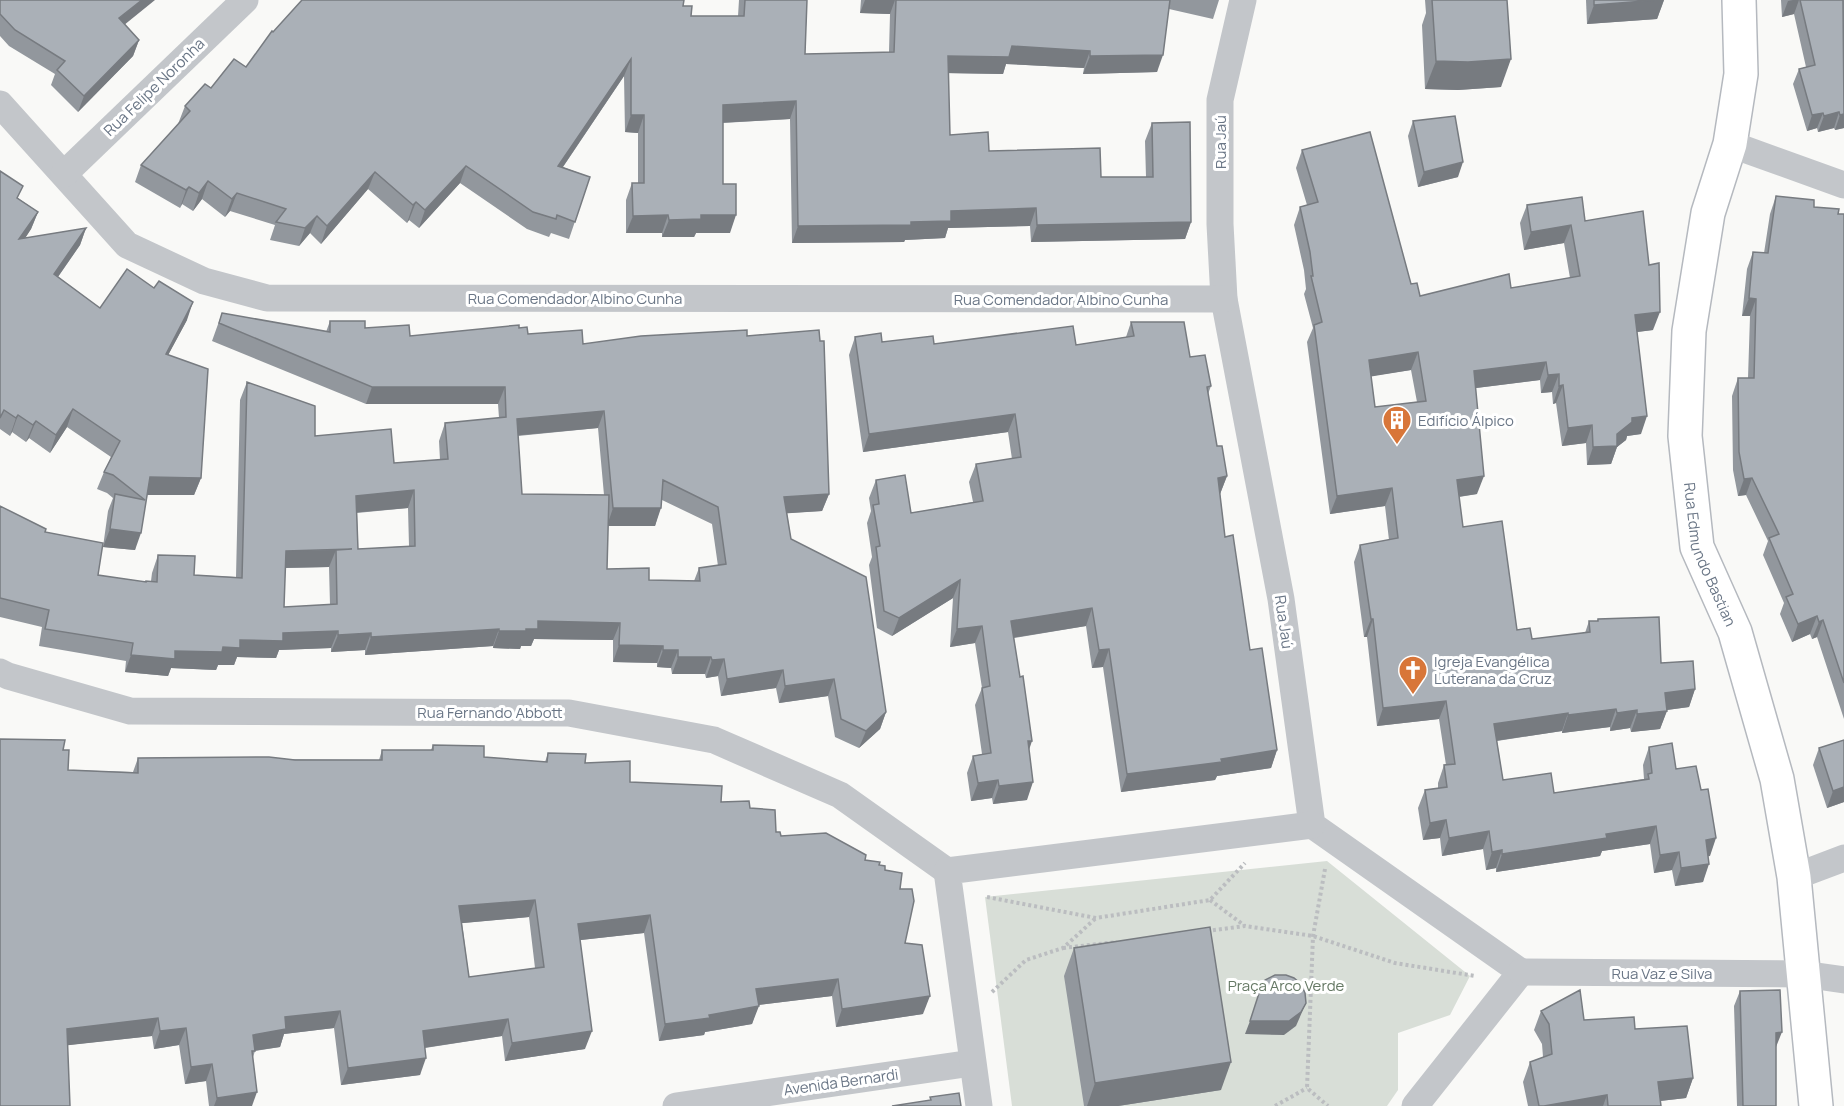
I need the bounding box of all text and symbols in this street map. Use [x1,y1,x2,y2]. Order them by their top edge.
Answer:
street label: Rua Felipe Noronha [99,33,209,141]
street label: Rua Jaú [1210,115,1231,169]
street label: Rua Comendador Albino Cunha [468,288,682,309]
street label: Rua Comendador Albino Cunha [954,289,1168,310]
building icon: Edifício Álpico [1381,404,1413,446]
place label: Edifício Álpico [1418,410,1514,431]
street label: Rua Edmundo Bastian [1680,481,1742,630]
street label: Rua Jaú [1270,594,1298,650]
place label: Igreja Evangélica Luterana da Cruz [1434,651,1552,689]
church icon: Igreja Evangélica Luterana da Cruz [1397,654,1429,696]
street label: Rua Fernando Abbott [417,702,563,723]
street label: Rua Vaz e Silva [1612,963,1712,984]
park label: Praça Arco Verde [1228,975,1345,996]
street label: Avenida Bernardi [782,1064,900,1100]

